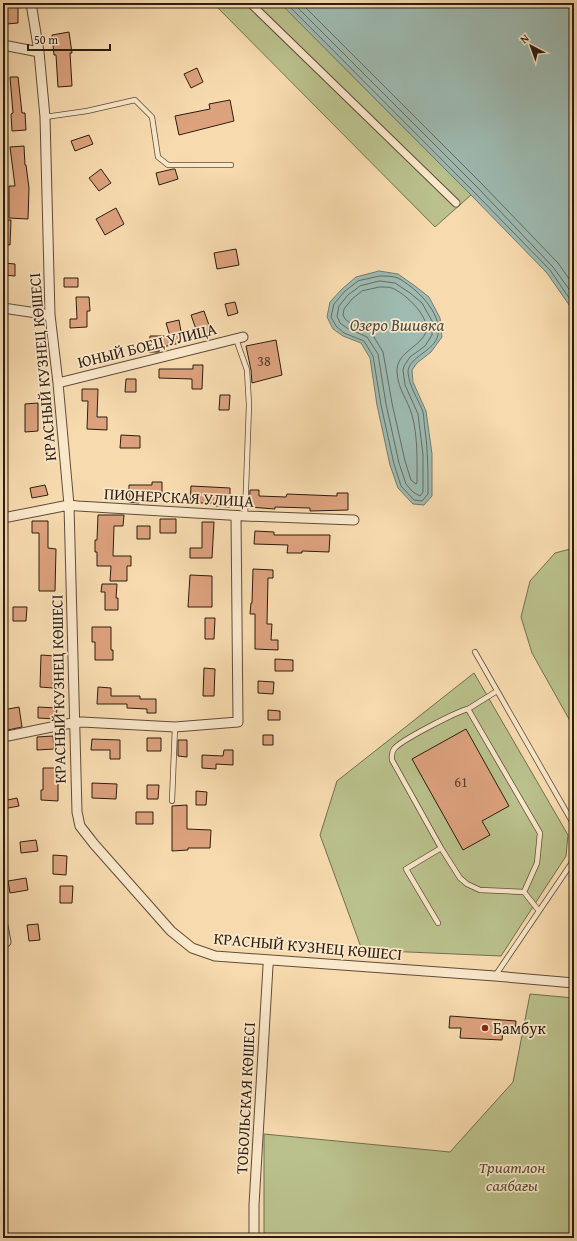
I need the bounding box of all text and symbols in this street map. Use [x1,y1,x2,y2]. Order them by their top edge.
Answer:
scale bar [28,26,110,52]
north arrow [511,26,551,66]
text: N [516,30,533,47]
text: 50 m [34,31,58,48]
street label: КРАСНЫЙ КУЗНЕЦ КӨШЕСІ [22,272,62,462]
water label: Озеро Вшивка [350,312,444,337]
street label: ЮНЫЙ БОЕЦ УЛИЦА [75,316,219,374]
house number: 38 [257,351,271,371]
street label: ПИОНЕРСКАЯ УЛИЦА [103,481,255,513]
street label: КРАСНЫЙ КУЗНЕЦ КӨШЕСІ [44,594,72,784]
house number: 61 [454,772,468,792]
street label: КРАСНЫЙ КУЗНЕЦ КӨШЕСІ [213,926,403,966]
place label: Бамбук [493,1016,546,1040]
street label: ТОБОЛЬСКАЯ КӨШЕСІ [229,1021,261,1175]
marker: Бамбук [480,1023,490,1033]
park label: Триатлон саябағы [479,1155,545,1197]

